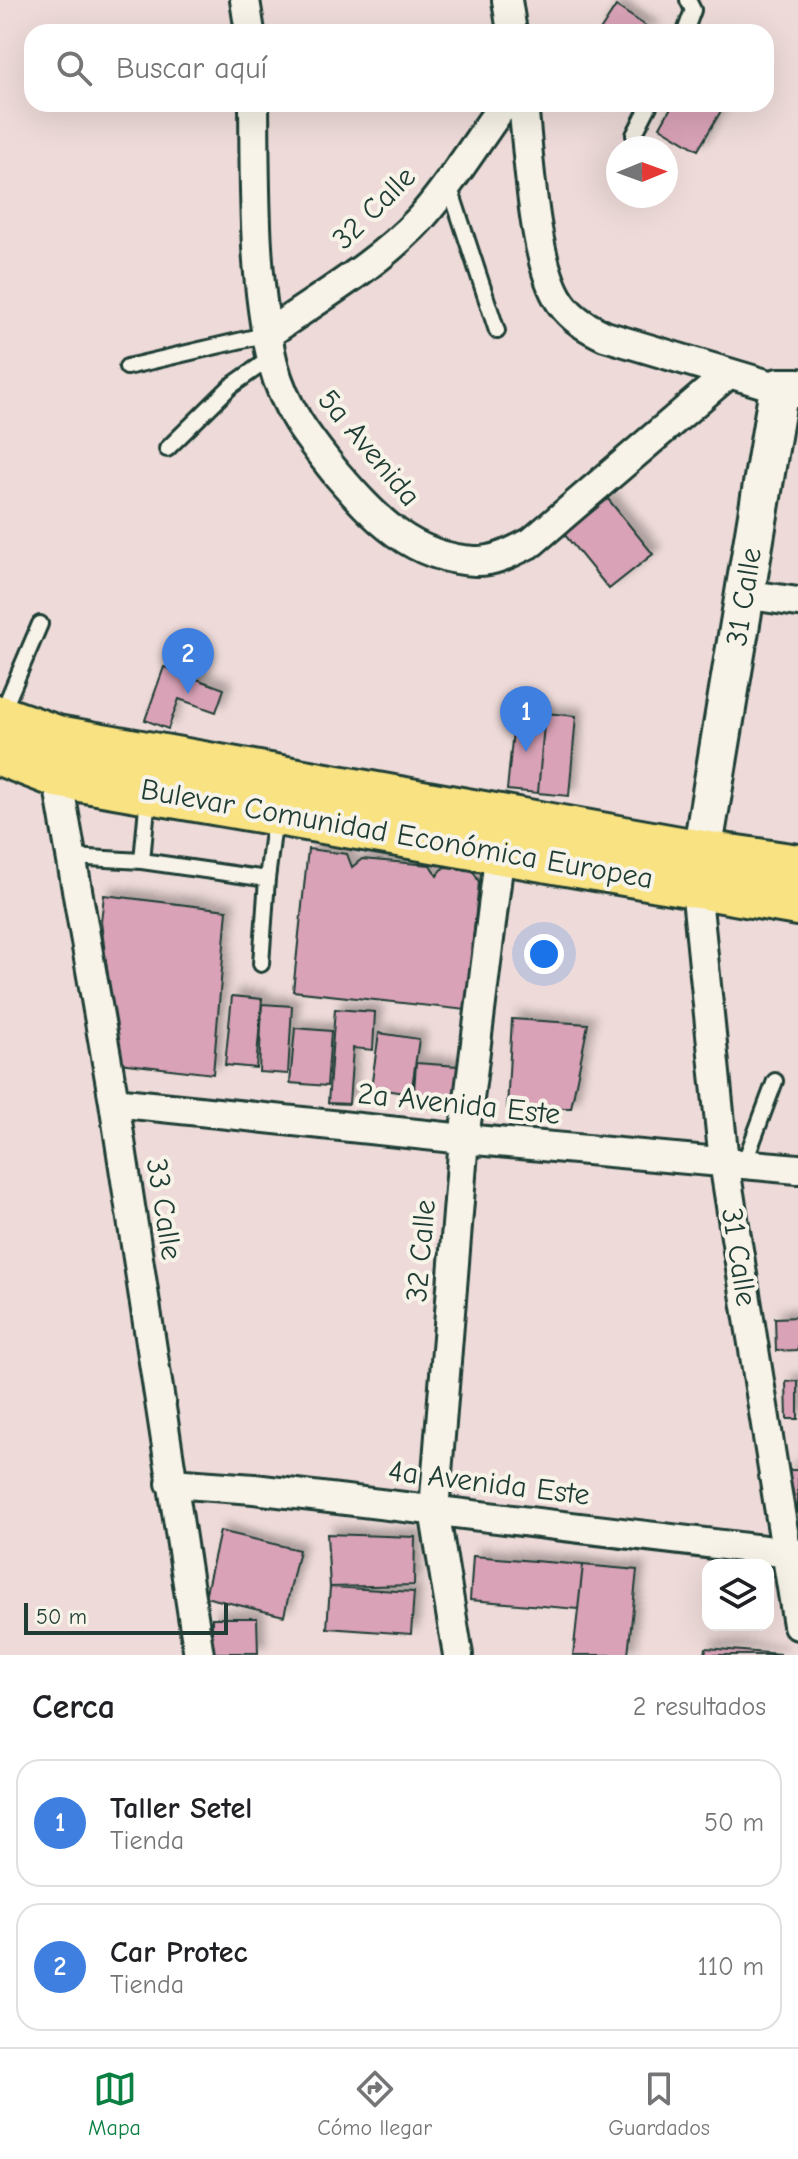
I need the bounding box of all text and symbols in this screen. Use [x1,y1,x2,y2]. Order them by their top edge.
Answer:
search box [24,24,774,112]
icon: search [52,46,96,90]
text: Buscar aquí [116,51,267,86]
north arrow [606,136,678,208]
street label: 32 Calle [325,159,423,257]
street label: 5a Avenida [310,383,428,513]
street label: 31 Calle [719,545,769,649]
pin: 2 [162,628,214,694]
pin: 1 [500,686,552,752]
street label: Bulevar Comunidad Económica Europea [138,772,656,896]
your location [524,934,564,974]
street label: 2a Avenida Este [356,1076,562,1132]
street label: 33 Calle [139,1156,189,1262]
street label: 32 Calle [399,1198,443,1304]
street label: 31 Calle [714,1205,764,1309]
street label: 4a Avenida Este [386,1453,592,1513]
map controls [702,1559,774,1631]
button: layers [702,1559,774,1631]
scale bar [24,1599,228,1635]
text: 50 m [36,1604,87,1630]
text: Cerca [32,1687,115,1727]
text: 2 resultados [633,1692,766,1722]
text: Taller Setel [110,1791,252,1826]
text: 1 [55,1808,65,1838]
text: 50 m [704,1808,764,1838]
text: Tienda [110,1826,184,1856]
text: Car Protec [110,1935,248,1970]
text: 2 [54,1952,66,1982]
text: 110 m [697,1952,764,1982]
text: Tienda [110,1970,184,2000]
tab: Mapa [88,2067,141,2141]
tab: Cómo llegar [317,2067,432,2141]
tab: Guardados [608,2067,710,2141]

